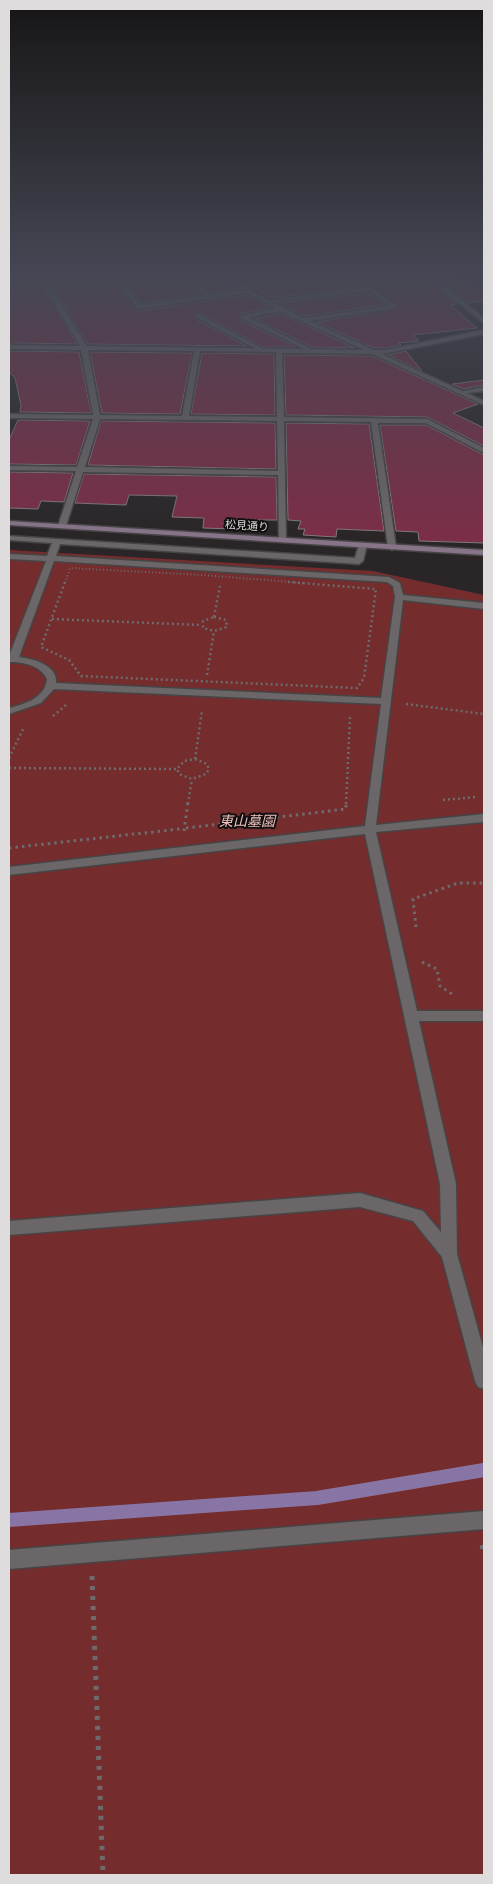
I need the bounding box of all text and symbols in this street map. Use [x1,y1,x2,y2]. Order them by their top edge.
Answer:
street label: 松見通り [225,517,269,535]
park label: 東山墓園 [219,811,277,831]

